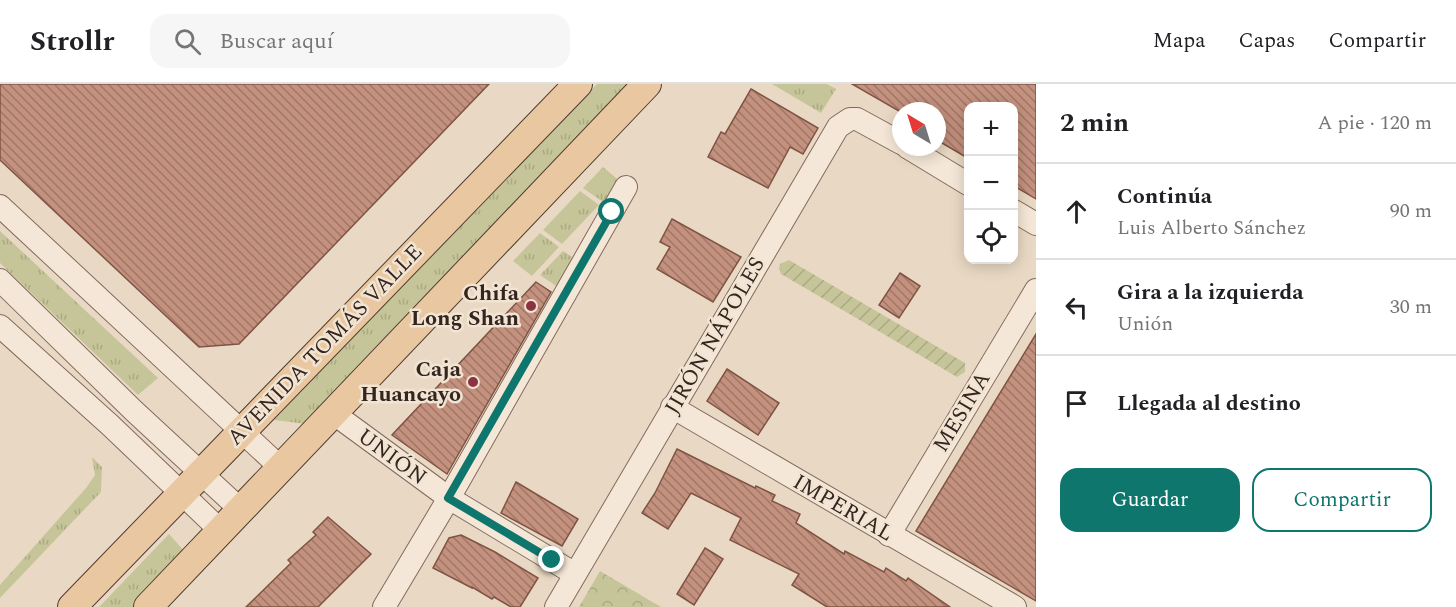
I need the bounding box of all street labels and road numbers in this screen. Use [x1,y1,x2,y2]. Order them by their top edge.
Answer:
street label: AVENIDA TOMÁS VALLE [219,237,431,453]
street label: JIRÓN NÁPOLES [656,251,774,421]
street label: MESINA [925,365,999,459]
street label: UNIÓN [350,420,434,494]
street label: IMPERIAL [786,466,900,550]

